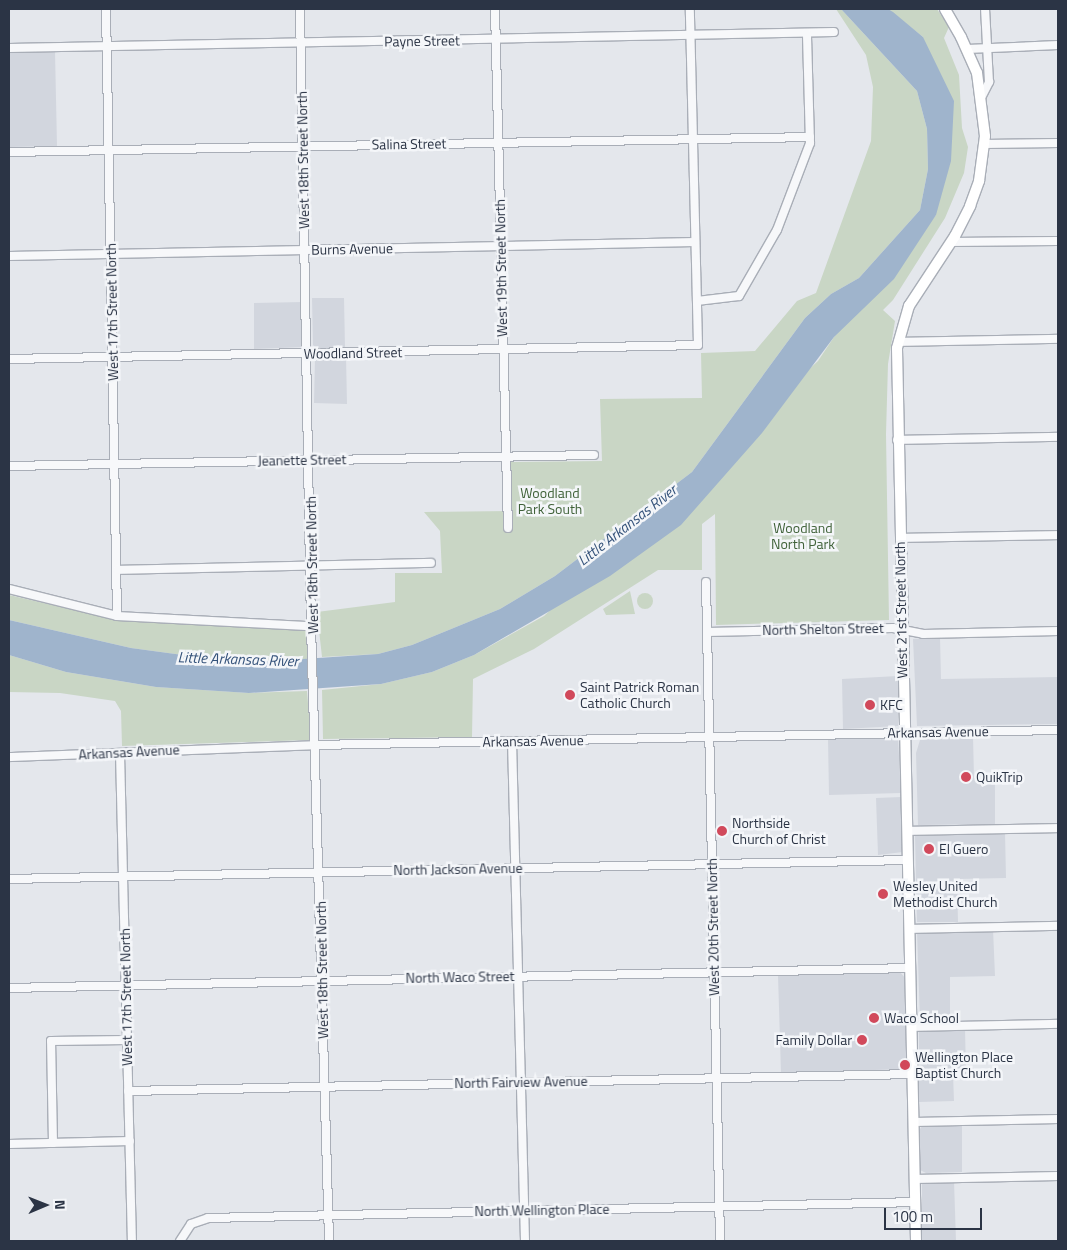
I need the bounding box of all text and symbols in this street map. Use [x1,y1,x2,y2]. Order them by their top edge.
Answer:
street label: Payne Street [384,32,460,50]
street label: West 18th Street North [293,91,313,229]
street label: Salina Street [372,135,446,153]
street label: West 19th Street North [491,199,511,337]
street label: Burns Avenue [311,240,393,258]
street label: West 17th Street North [102,243,122,381]
street label: Woodland Street [304,344,402,362]
street label: Jeanette Street [258,451,346,469]
water label: Little Arkansas River [574,481,680,569]
park label: Woodland Park South [518,485,582,518]
street label: West 18th Street North [302,496,322,634]
park label: Woodland North Park [771,520,835,552]
street label: West 21st Street North [891,541,911,679]
street label: North Shelton Street [762,620,884,638]
water label: Little Arkansas River [177,648,299,670]
place label: Saint Patrick Roman Catholic Church [580,679,699,712]
marker: Saint Patrick Roman Catholic Church [564,689,576,701]
place label: KFC [880,697,903,713]
marker: KFC [864,699,876,711]
street label: Arkansas Avenue [887,723,989,741]
street label: Arkansas Avenue [482,732,584,750]
street label: Arkansas Avenue [78,741,180,763]
place label: QuikTrip [976,769,1023,785]
marker: QuikTrip [960,771,972,783]
place label: Northside Church of Christ [732,815,826,848]
marker: Northside Church of Christ [716,825,728,837]
place label: El Guero [939,841,988,857]
marker: El Guero [923,843,935,855]
street label: West 20th Street North [703,858,723,996]
street label: North Jackson Avenue [393,859,523,879]
place label: Wesley United Methodist Church [893,878,997,910]
marker: Wesley United Methodist Church [877,888,889,900]
street label: West 18th Street North [312,901,332,1039]
street label: West 17th Street North [116,928,136,1066]
street label: North Waco Street [405,968,515,986]
place label: Waco School [884,1010,959,1026]
marker: Waco School [868,1012,880,1024]
place label: Family Dollar [775,1032,852,1048]
marker: Family Dollar [856,1034,868,1046]
place label: Wellington Place Baptist Church [915,1049,1013,1082]
marker: Wellington Place Baptist Church [899,1059,911,1071]
street label: North Fairview Avenue [454,1072,588,1092]
north arrow [20,1180,70,1230]
scale bar [887,1198,984,1230]
text: N [50,1200,71,1210]
street label: North Wellington Place [474,1200,610,1220]
text: 100 m [892,1205,933,1228]

